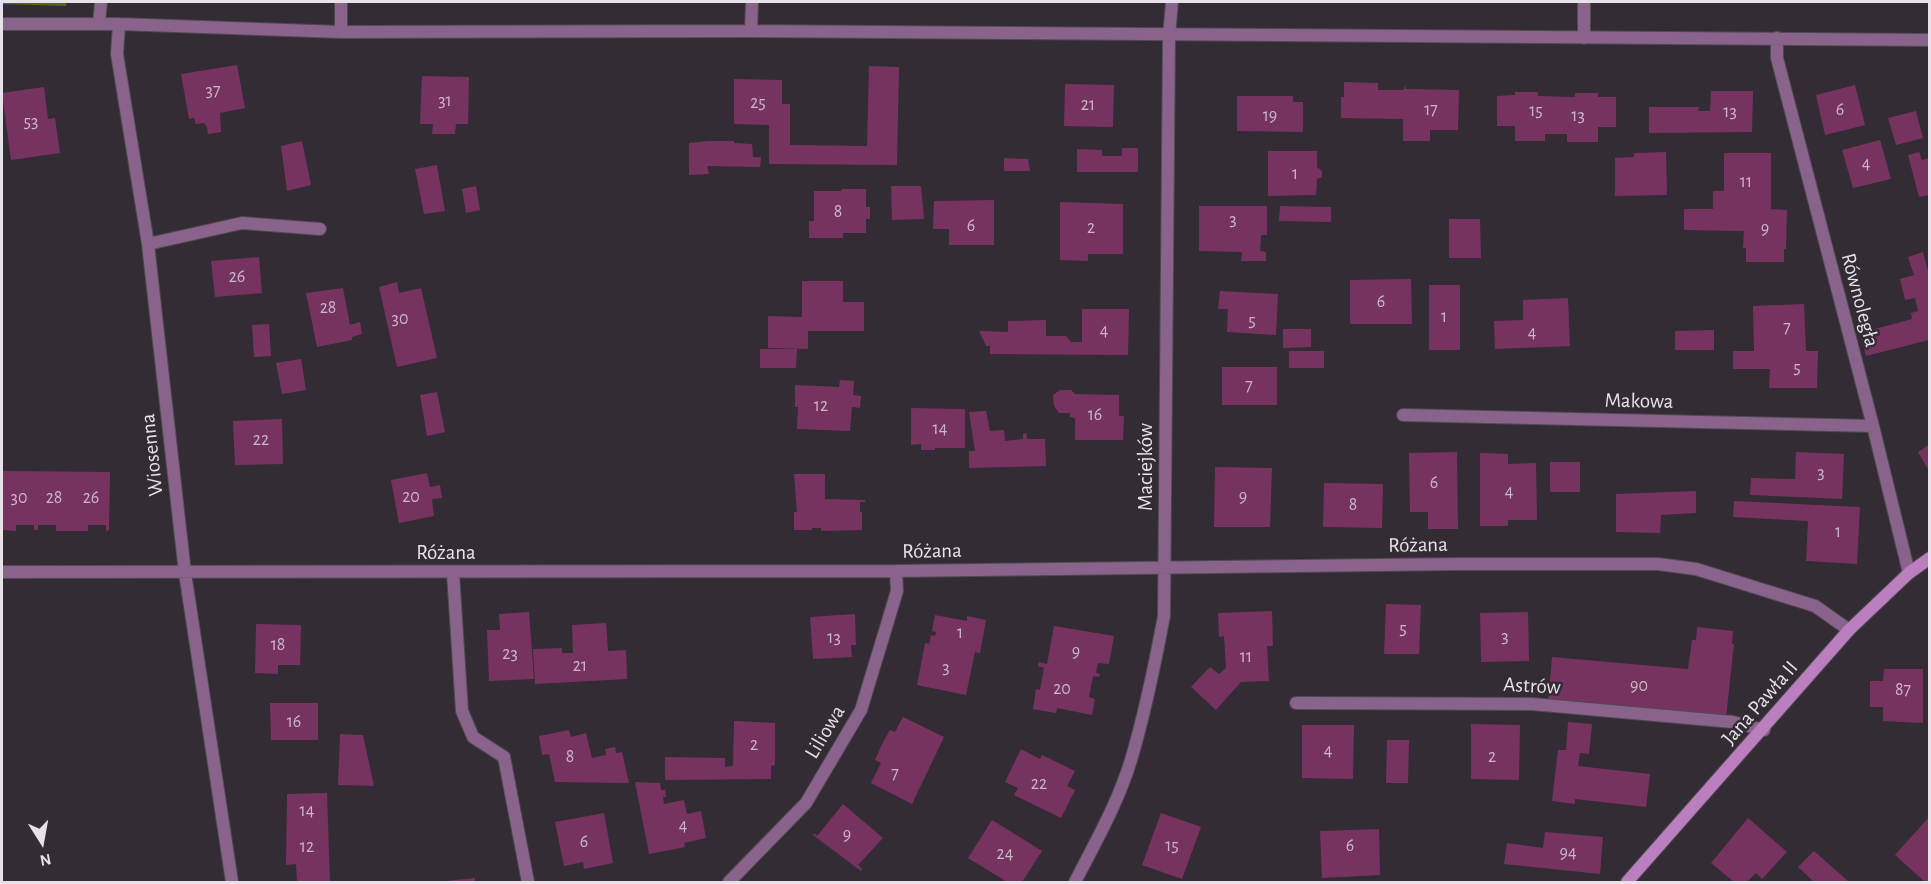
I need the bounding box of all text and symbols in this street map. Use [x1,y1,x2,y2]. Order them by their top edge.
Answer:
house number: 37 [206,80,220,102]
house number: 31 [438,90,452,112]
house number: 25 [750,92,766,114]
house number: 21 [1081,94,1095,116]
house number: 17 [1424,99,1438,121]
house number: 6 [1836,99,1844,121]
house number: 15 [1529,100,1543,122]
house number: 13 [1723,101,1737,123]
house number: 19 [1263,105,1277,127]
house number: 13 [1571,105,1585,127]
house number: 53 [24,111,38,133]
house number: 4 [1862,153,1870,175]
house number: 1 [1292,163,1298,185]
house number: 11 [1740,171,1752,193]
house number: 8 [834,201,842,223]
house number: 3 [1229,209,1237,231]
house number: 6 [967,215,975,237]
house number: 2 [1087,217,1095,239]
house number: 9 [1761,218,1769,240]
street label: Równoległa [1835,250,1885,350]
house number: 26 [229,266,245,288]
house number: 6 [1377,291,1385,313]
house number: 28 [320,297,336,319]
house number: 1 [1441,306,1447,328]
house number: 30 [392,308,408,330]
house number: 5 [1248,310,1256,332]
house number: 7 [1783,317,1791,339]
house number: 4 [1100,320,1108,342]
house number: 4 [1528,322,1536,344]
house number: 5 [1793,357,1801,379]
house number: 7 [1245,375,1253,397]
street label: Makowa [1604,388,1674,414]
house number: 12 [814,395,828,417]
house number: 16 [1088,404,1102,426]
street label: Wiosenna [135,413,169,497]
house number: 14 [933,418,947,440]
street label: Maciejków [1133,423,1159,511]
house number: 22 [253,429,269,451]
house number: 3 [1817,462,1825,484]
house number: 6 [1430,472,1438,494]
house number: 4 [1505,481,1513,503]
house number: 20 [402,486,420,508]
house number: 9 [1239,486,1247,508]
house number: 30 [11,487,27,509]
house number: 28 [46,487,62,509]
house number: 26 [83,487,99,509]
house number: 8 [1349,494,1357,516]
house number: 1 [1835,521,1841,543]
street label: Różana [1388,532,1448,558]
street label: Różana [902,538,962,564]
street label: Różana [416,540,476,566]
house number: 5 [1399,618,1407,640]
house number: 1 [957,622,963,644]
house number: 3 [1501,626,1509,648]
house number: 13 [827,627,841,649]
house number: 18 [271,634,285,656]
house number: 9 [1072,641,1080,663]
house number: 23 [502,643,518,665]
house number: 11 [1240,646,1252,668]
house number: 21 [573,655,587,677]
street label: Jana Pawła II [1717,656,1803,750]
house number: 3 [942,657,950,679]
street label: Astrów [1503,672,1561,700]
house number: 90 [1630,675,1648,697]
house number: 20 [1053,678,1071,700]
house number: 87 [1895,679,1911,701]
street label: Liliowa [799,701,851,763]
house number: 16 [287,711,301,733]
house number: 2 [750,734,758,756]
house number: 4 [1324,740,1332,762]
house number: 8 [566,746,574,768]
house number: 2 [1488,746,1496,768]
house number: 7 [891,763,899,785]
house number: 22 [1031,773,1047,795]
house number: 14 [300,800,314,822]
north arrow [12,812,72,872]
house number: 4 [679,815,687,837]
house number: 9 [843,824,851,846]
house number: 6 [580,831,588,853]
house number: 15 [1165,835,1179,857]
house number: 6 [1346,835,1354,857]
house number: 12 [300,836,314,858]
house number: 94 [1559,842,1577,864]
house number: 24 [997,843,1013,865]
text: N [38,851,52,869]

